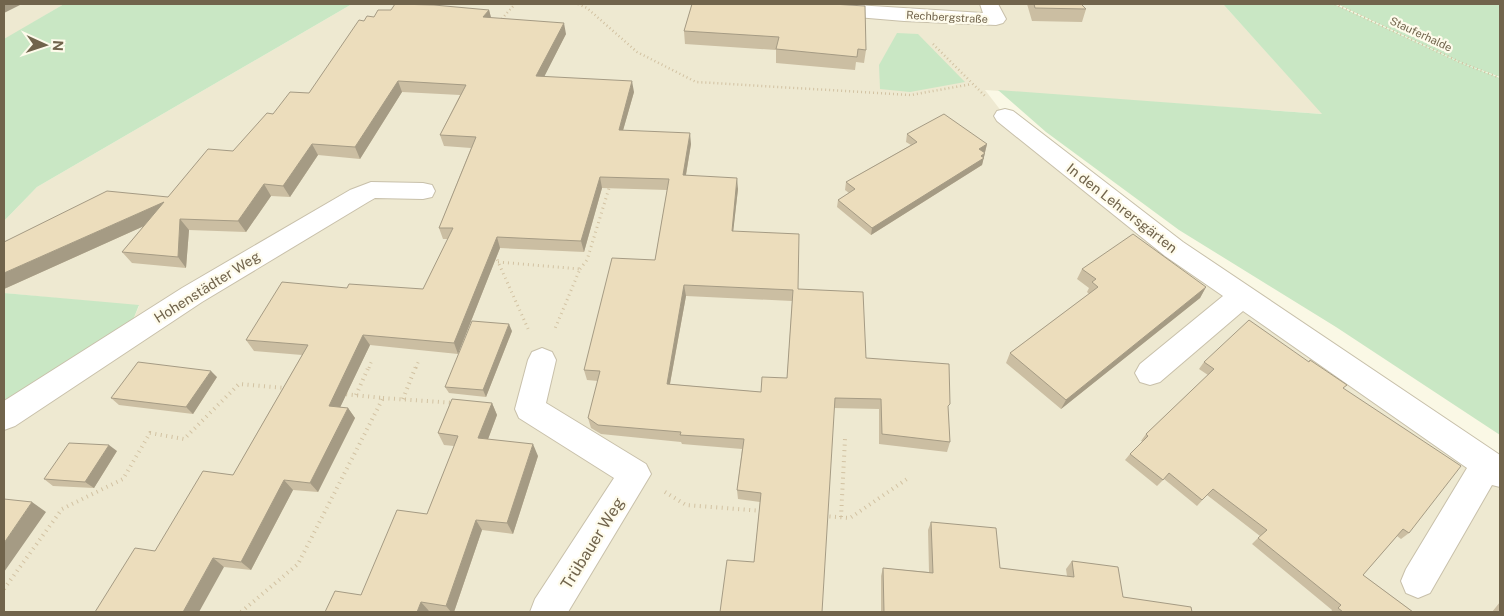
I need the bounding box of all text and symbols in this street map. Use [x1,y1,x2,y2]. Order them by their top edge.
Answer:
street label: Rechbergstraße [906,9,988,25]
street label: Stauferhalde [1388,14,1454,54]
north arrow [20,20,70,70]
text: N [50,40,66,52]
street label: In den Lehrersgärten [1064,160,1180,256]
street label: Hohenstädter Weg [151,248,263,326]
street label: Trübauer Weg [557,494,628,593]

